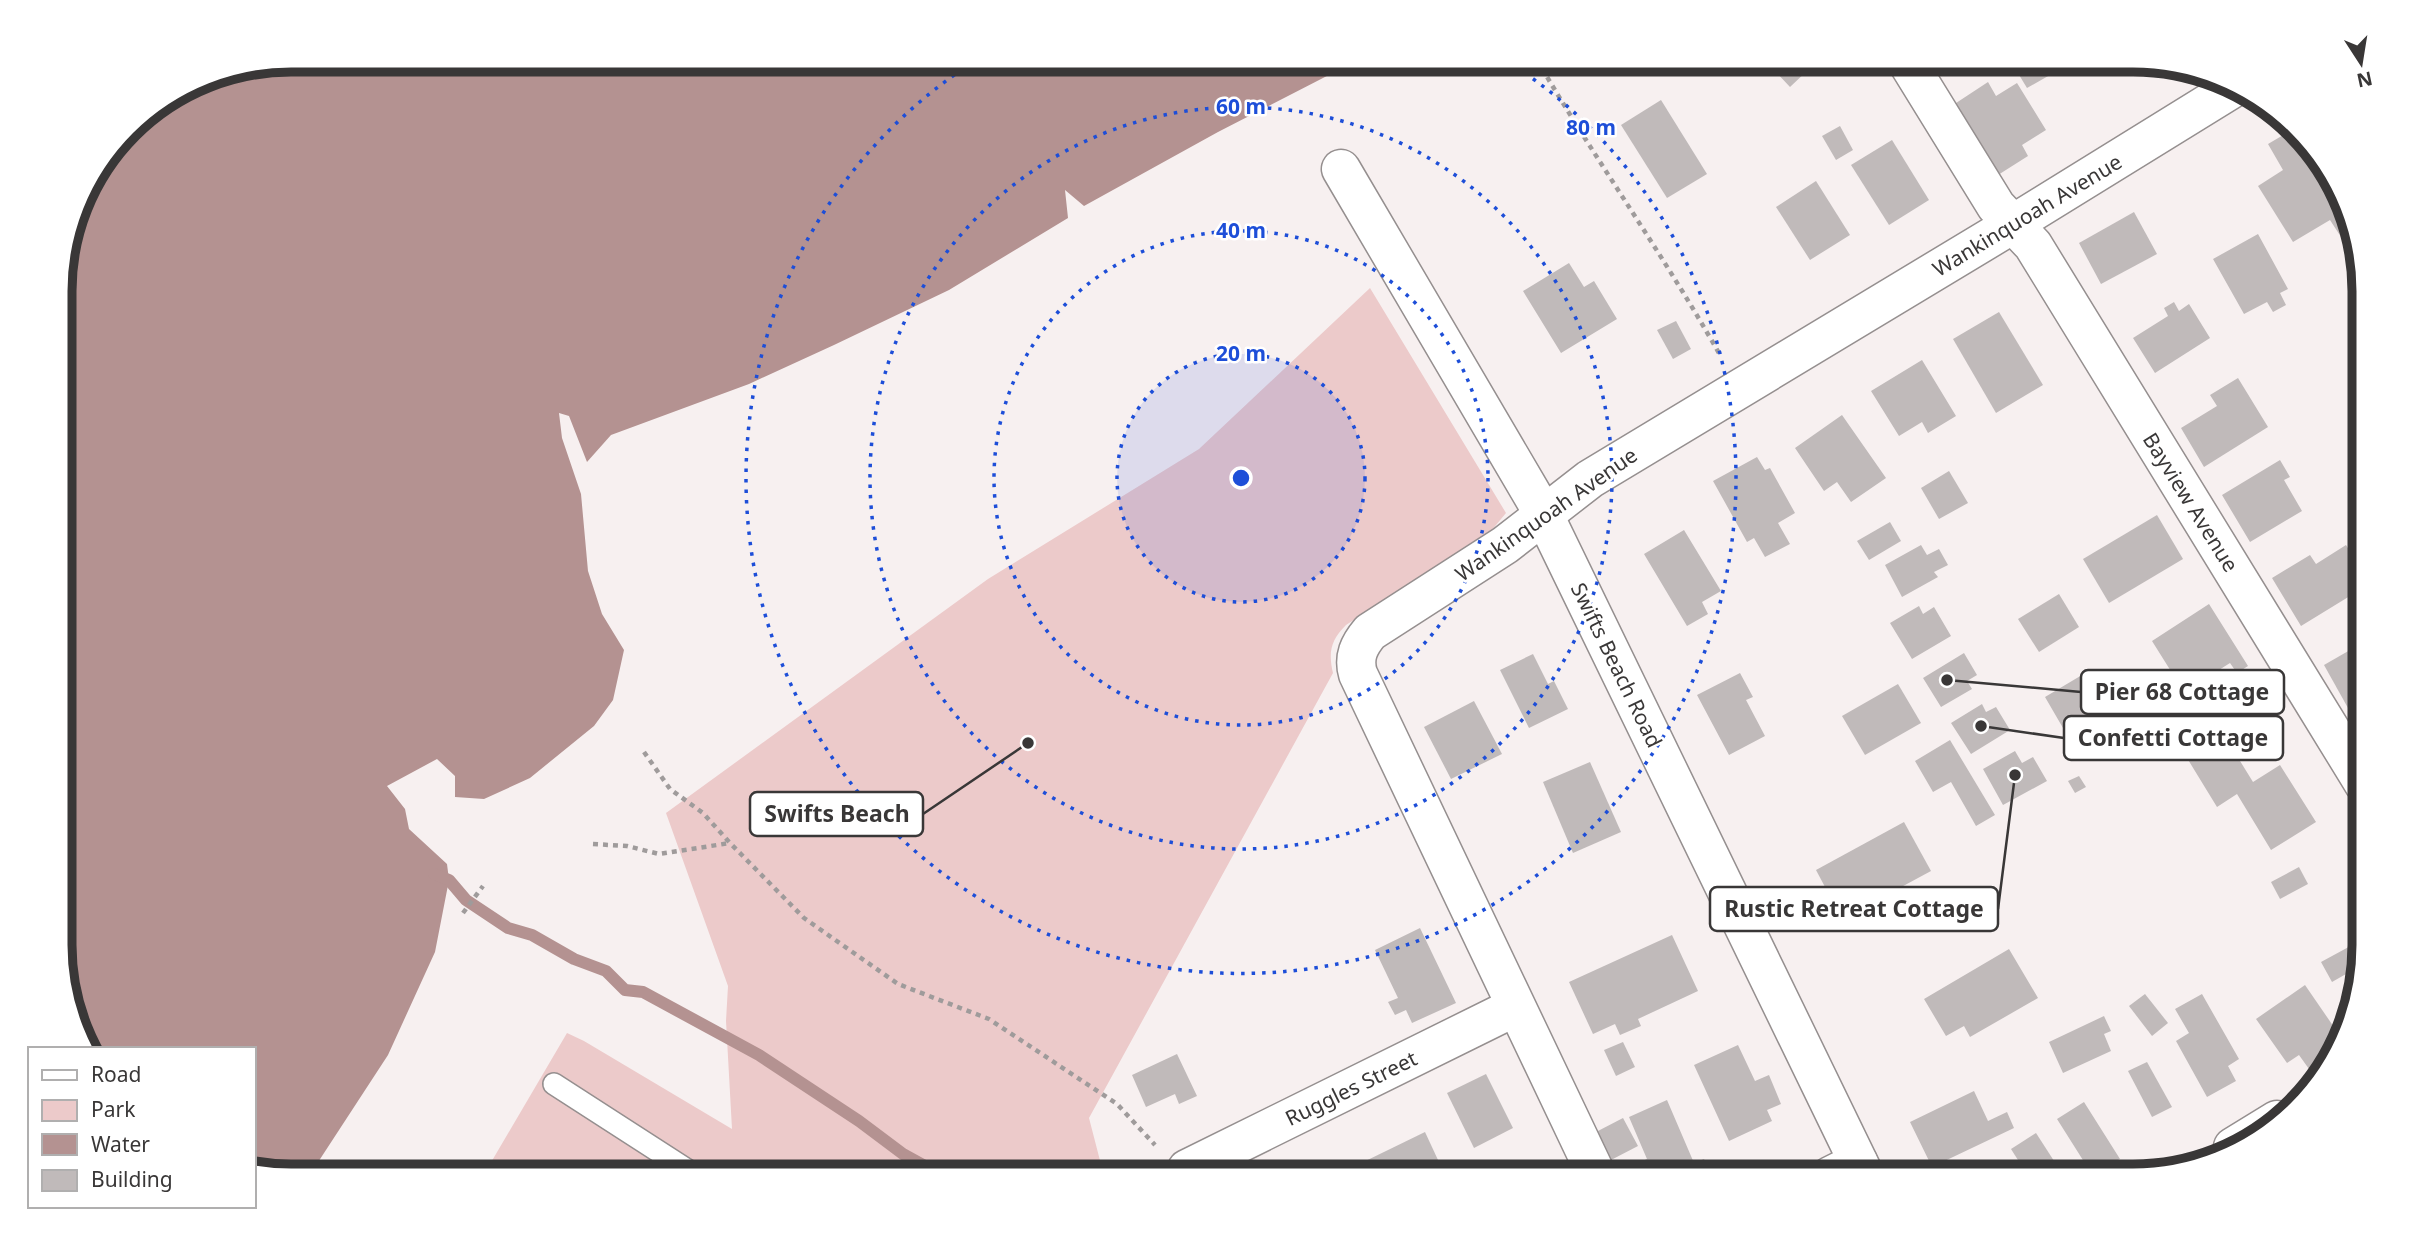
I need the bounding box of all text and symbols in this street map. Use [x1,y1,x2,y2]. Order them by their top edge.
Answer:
north arrow [2326,28,2396,98]
text: N [2354,65,2375,94]
text: 60 m [1216,92,1266,120]
text: 80 m [1566,113,1616,141]
street label: Wankinquoah Avenue [1927,147,2127,283]
text: 40 m [1216,216,1266,244]
text: 20 m [1216,339,1266,367]
street label: Bayview Avenue [2137,427,2245,577]
street label: Wankinquoah Avenue [1449,441,1643,587]
centre of rings [1229,466,1253,490]
street label: Swifts Beach Road [1565,578,1669,752]
callout: Pier 68 Cottage [2081,670,2284,714]
text: Pier 68 Cottage [2095,675,2269,707]
callout: Confetti Cottage [2064,716,2283,760]
text: Confetti Cottage [2078,721,2268,753]
callout: Swifts Beach [750,792,923,836]
text: Swifts Beach [764,797,910,829]
callout: Rustic Retreat Cottage [1710,887,1998,931]
text: Rustic Retreat Cottage [1724,892,1984,924]
street label: Ruggles Street [1280,1044,1422,1132]
legend [28,1047,256,1208]
text: Road [91,1060,141,1088]
text: Park [91,1095,136,1123]
text: Water [91,1130,150,1158]
text: Building [91,1165,173,1193]

